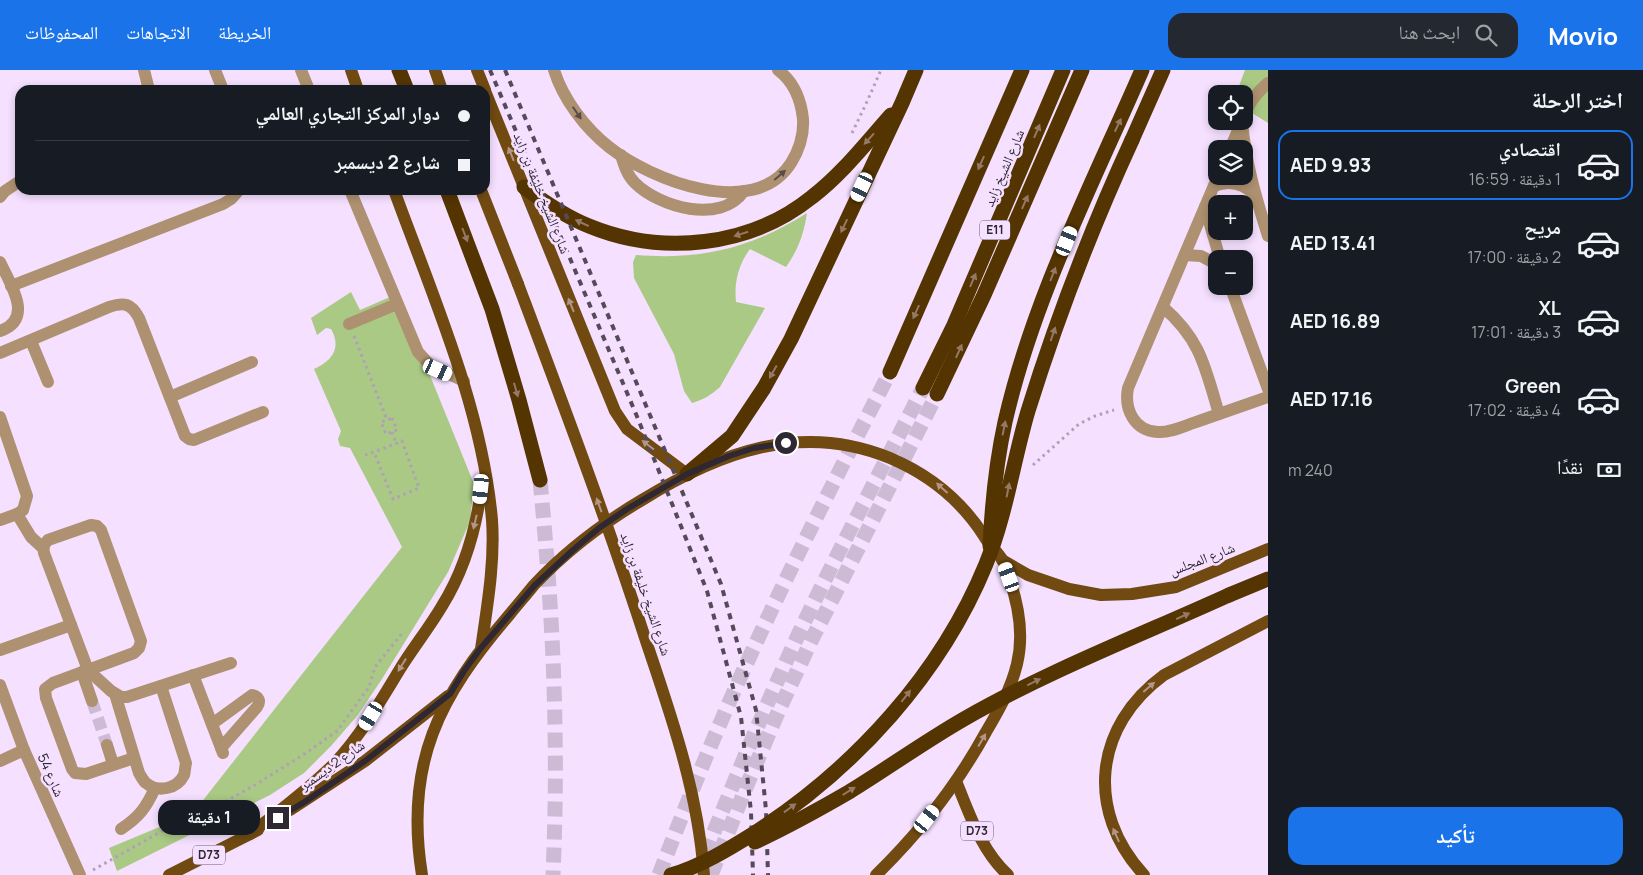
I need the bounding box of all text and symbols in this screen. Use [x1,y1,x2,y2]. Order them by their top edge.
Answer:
search box [1168,13,1518,58]
text: ابحث هنا [1399,19,1460,45]
text: Movio [1548,19,1618,52]
text: المحفوظات [25,20,98,44]
text: الاتجاهات [126,20,190,44]
text: الخريطة [218,20,271,44]
icon: search [1472,21,1500,49]
map controls [1208,85,1253,295]
button: locate [1208,85,1253,130]
text: اختر الرحلة [1532,85,1623,115]
text: دوار المركز التجاري العالمي [255,100,440,126]
one-way arrow [572,106,582,120]
one-way arrow [1114,118,1122,132]
one-way arrow [1034,124,1042,138]
street label: شارع الشيخ زايد [979,126,1029,210]
street label: شارع الشيخ خليفة بن زايد [509,129,575,257]
one-way arrow [863,132,875,144]
text: اقتصادي [1499,136,1561,162]
button: layers [1208,140,1253,185]
icon: car [1576,143,1621,188]
one-way arrow [506,147,514,161]
text: شارع 2 ديسمبر [335,149,440,175]
text: AED 9.93 [1290,152,1371,178]
one-way arrow [977,156,985,170]
text: 1 دقيقة · 16:59 [1469,168,1561,190]
one-way arrow [774,170,787,181]
car [848,170,875,204]
one-way arrow [1021,195,1029,209]
button: + [1208,195,1253,240]
text: مريح [1524,214,1561,240]
one-way arrow [575,219,589,227]
one-way arrow [840,219,848,233]
road number: E11 [980,220,1010,240]
icon: car [1576,221,1621,266]
car [1054,224,1079,258]
one-way arrow [462,228,469,243]
text: AED 13.41 [1290,230,1376,256]
one-way arrow [733,231,748,238]
text: 2 دقيقة · 17:00 [1468,246,1561,268]
button: − [1208,250,1253,295]
one-way arrow [1050,267,1058,281]
one-way arrow [970,273,978,287]
text: XL [1538,295,1561,321]
one-way arrow [567,298,575,312]
icon: car [1576,299,1621,344]
one-way arrow [912,305,920,319]
text: AED 16.89 [1290,308,1380,334]
text: 3 دقيقة · 17:01 [1471,321,1561,343]
one-way arrow [1050,326,1057,341]
one-way arrow [955,344,963,358]
car [421,357,454,383]
one-way arrow [769,365,777,380]
text: Green [1505,373,1561,399]
icon: car [1576,377,1621,422]
one-way arrow [512,382,520,397]
text: AED 17.16 [1290,386,1373,412]
text: 4 دقيقة · 17:02 [1468,399,1561,421]
one-way arrow [1000,420,1008,436]
route start [775,432,797,454]
one-way arrow [641,440,655,450]
text: نقدًا [1557,454,1583,480]
icon: cash [1595,456,1623,484]
text: 240 m [1288,459,1333,481]
car [471,473,490,505]
one-way arrow [937,482,949,494]
one-way arrow [1004,482,1012,497]
one-way arrow [595,497,603,512]
one-way arrow [471,514,479,530]
street label: شارع الشيخ خليفة بن زايد [616,530,676,658]
street label: شارع المجلس [1166,537,1238,581]
car [996,560,1021,594]
one-way arrow [1176,612,1190,620]
one-way arrow [398,659,407,672]
one-way arrow [1027,678,1041,686]
one-way arrow [1142,681,1154,693]
one-way arrow [901,690,912,703]
car [356,699,385,733]
one-way arrow [978,733,987,746]
street label: شارع 2 ديسمبر [294,735,369,795]
street label: شارع 54 [33,750,69,800]
one-way arrow [843,787,856,796]
callout: 1 دقيقة [158,800,260,836]
car [911,803,942,835]
one-way arrow [783,804,796,814]
text: 1 دقيقة [187,806,231,828]
route end [267,807,289,829]
button: تأكيد [1288,807,1623,865]
road number: D73 [961,821,993,840]
one-way arrow [1112,828,1120,842]
road number: D73 [193,846,225,864]

